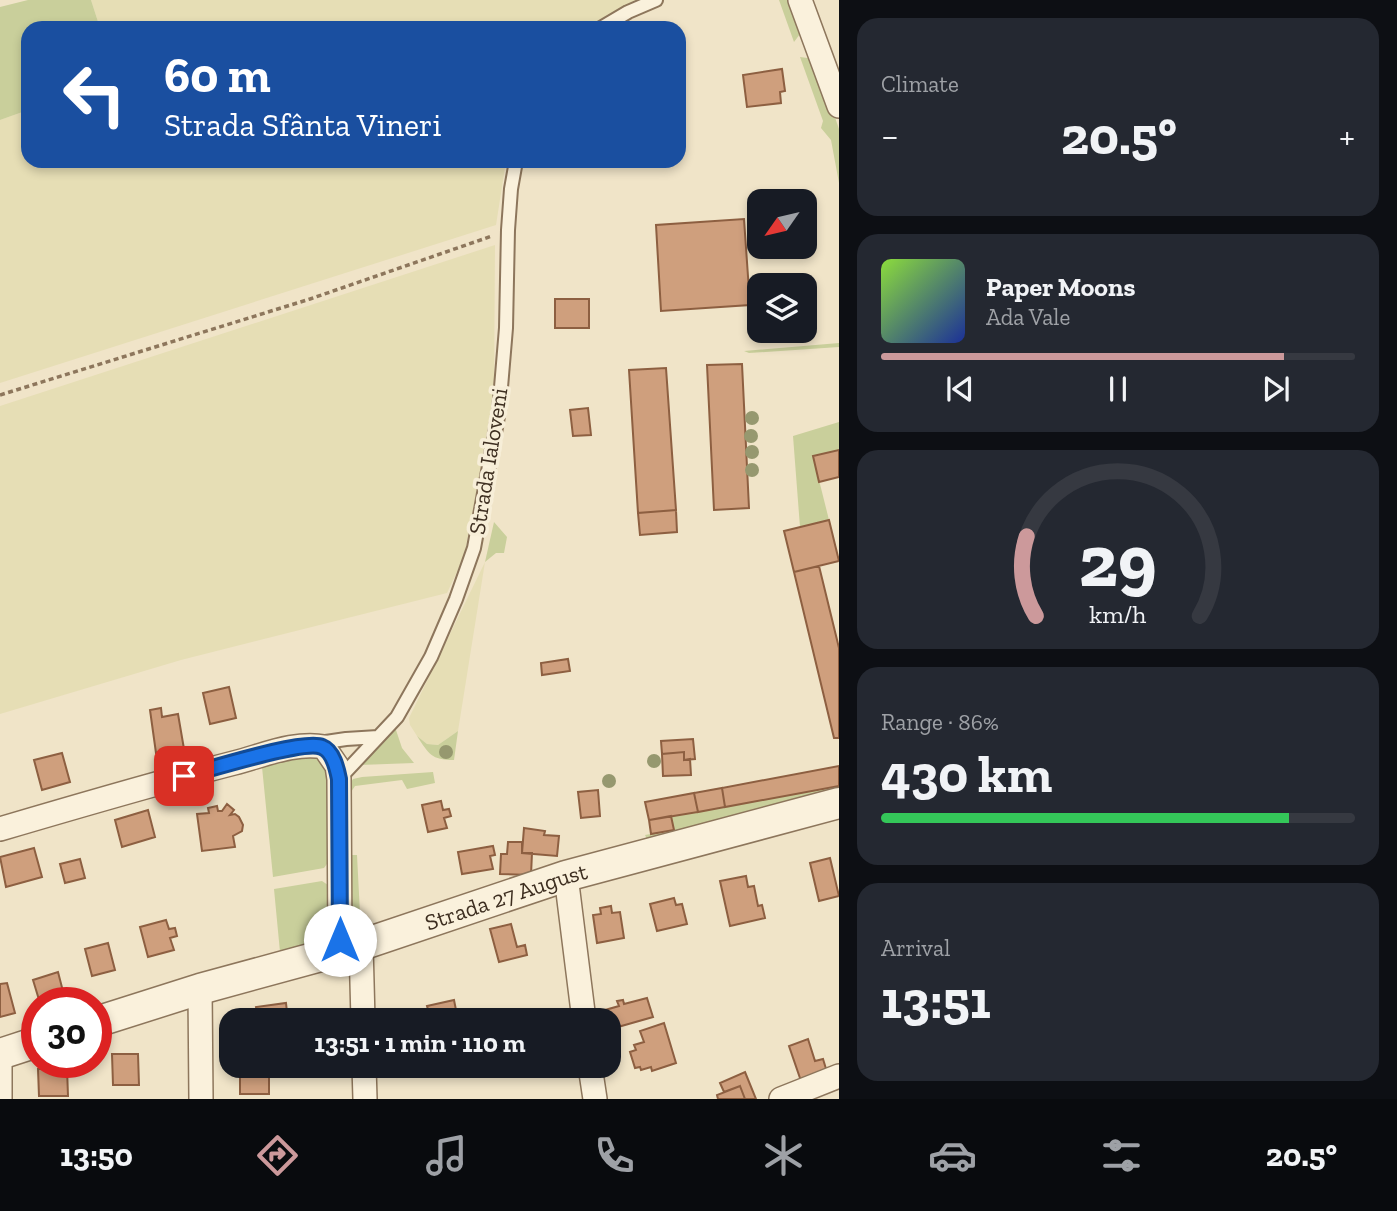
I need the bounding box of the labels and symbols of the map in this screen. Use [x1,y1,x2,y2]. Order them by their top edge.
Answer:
north arrow [747,189,817,259]
street label: Strada Ialoveni [463,386,513,536]
pin [154,746,214,806]
street label: Strada 27 August [421,857,591,936]
position arrow [303,903,377,977]
speed limit sign: 30 [21,987,112,1078]

